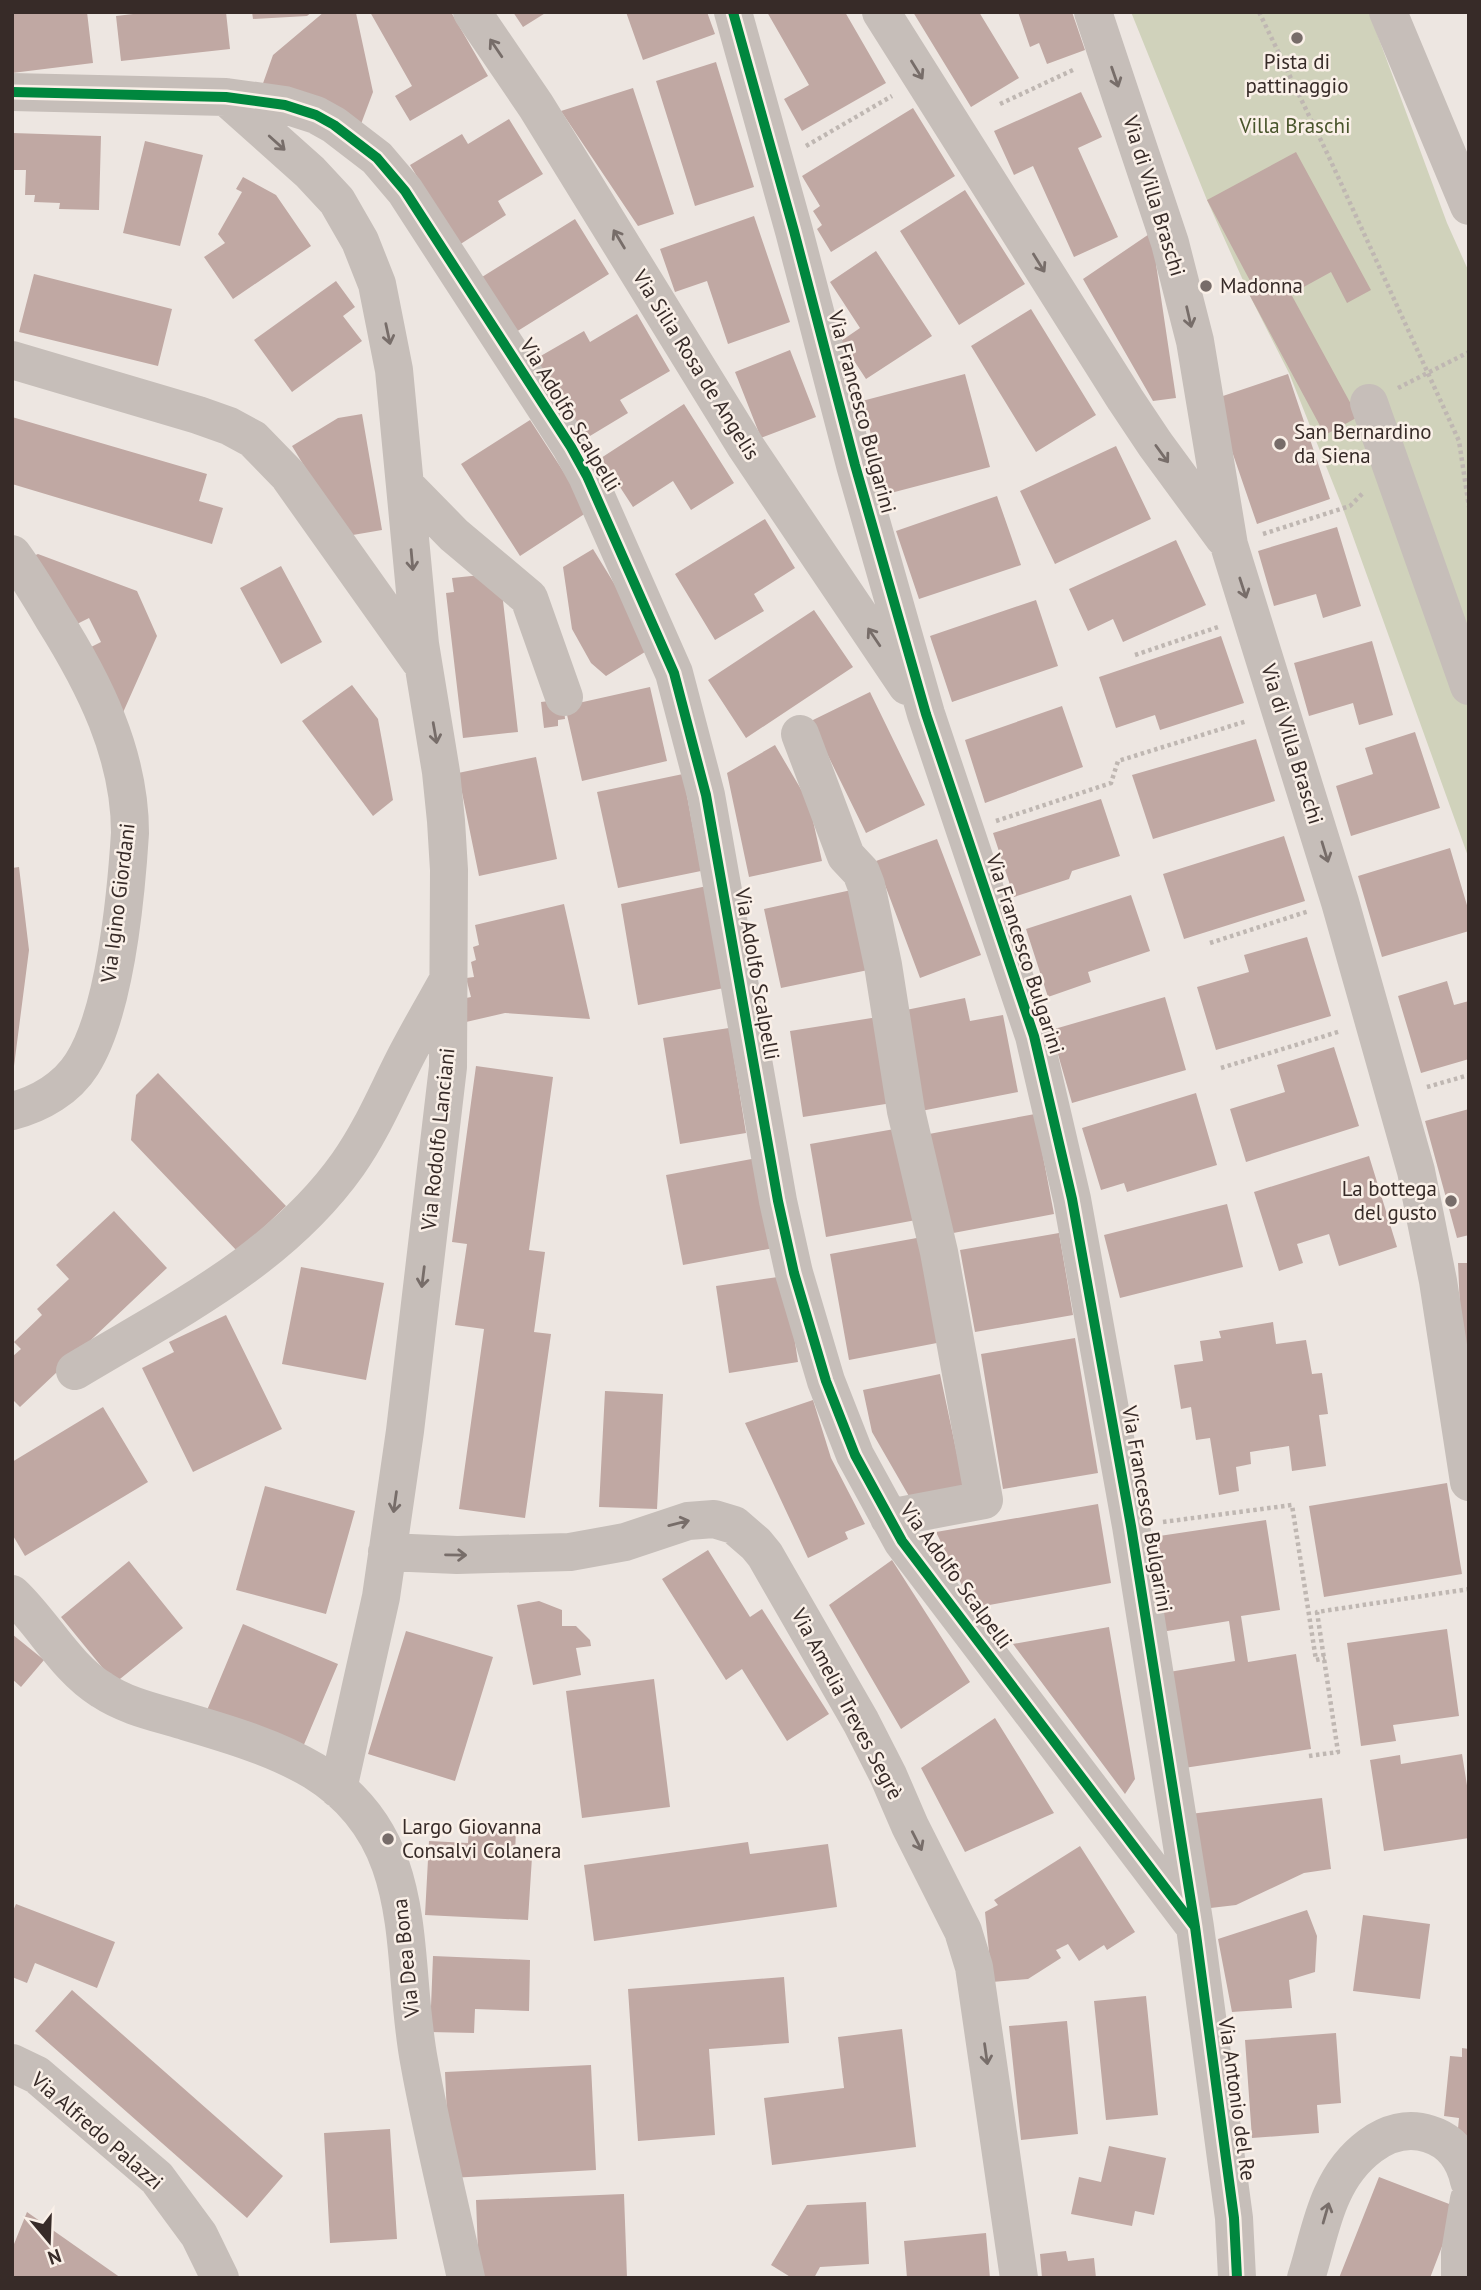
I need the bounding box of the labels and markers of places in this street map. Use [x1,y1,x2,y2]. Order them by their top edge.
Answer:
marker: Pista di pattinaggio [1289,30,1305,46]
place label: Pista di pattinaggio [1246,48,1348,99]
place label: Madonna [1220,272,1303,299]
marker: Madonna [1198,278,1214,294]
place label: San Bernardino da Siena [1294,418,1431,469]
marker: San Bernardino da Siena [1272,436,1288,452]
place label: La bottega del gusto [1342,1175,1437,1226]
marker: La bottega del gusto [1443,1193,1459,1209]
place label: Largo Giovanna Consalvi Colanera [402,1813,562,1864]
marker: Largo Giovanna Consalvi Colanera [380,1831,396,1847]

